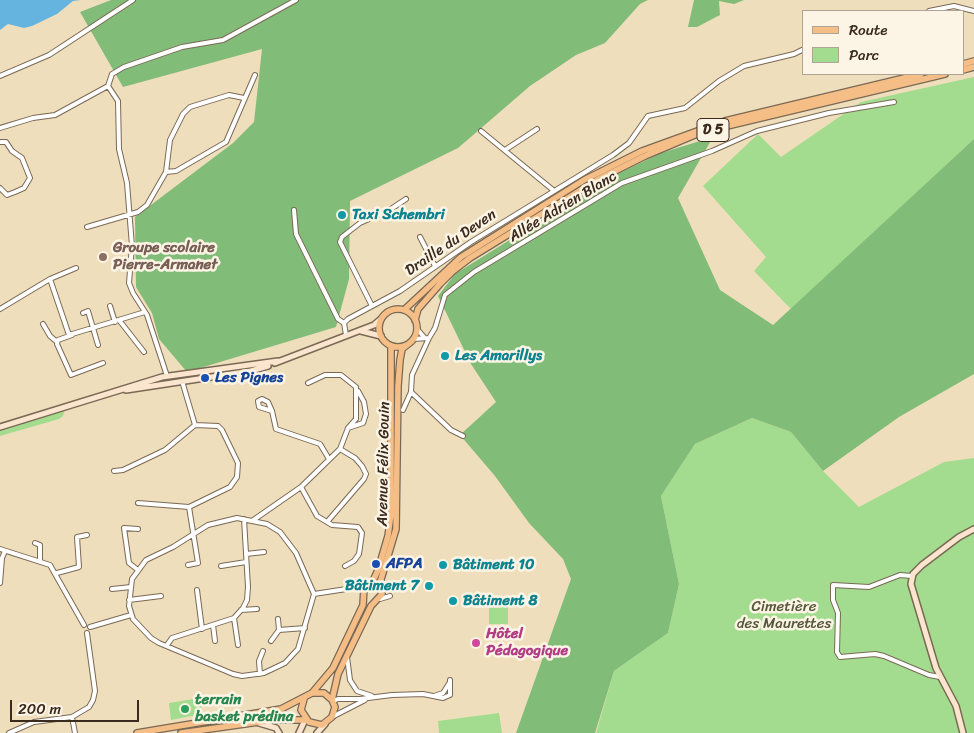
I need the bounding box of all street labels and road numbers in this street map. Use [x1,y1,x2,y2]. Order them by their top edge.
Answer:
road number: D 5 [697,118,729,142]
street label: Allée Adrien Blanc [506,168,620,246]
street label: Draille du Deven [402,206,500,280]
street label: Avenue Félix Gouin [374,401,394,527]

